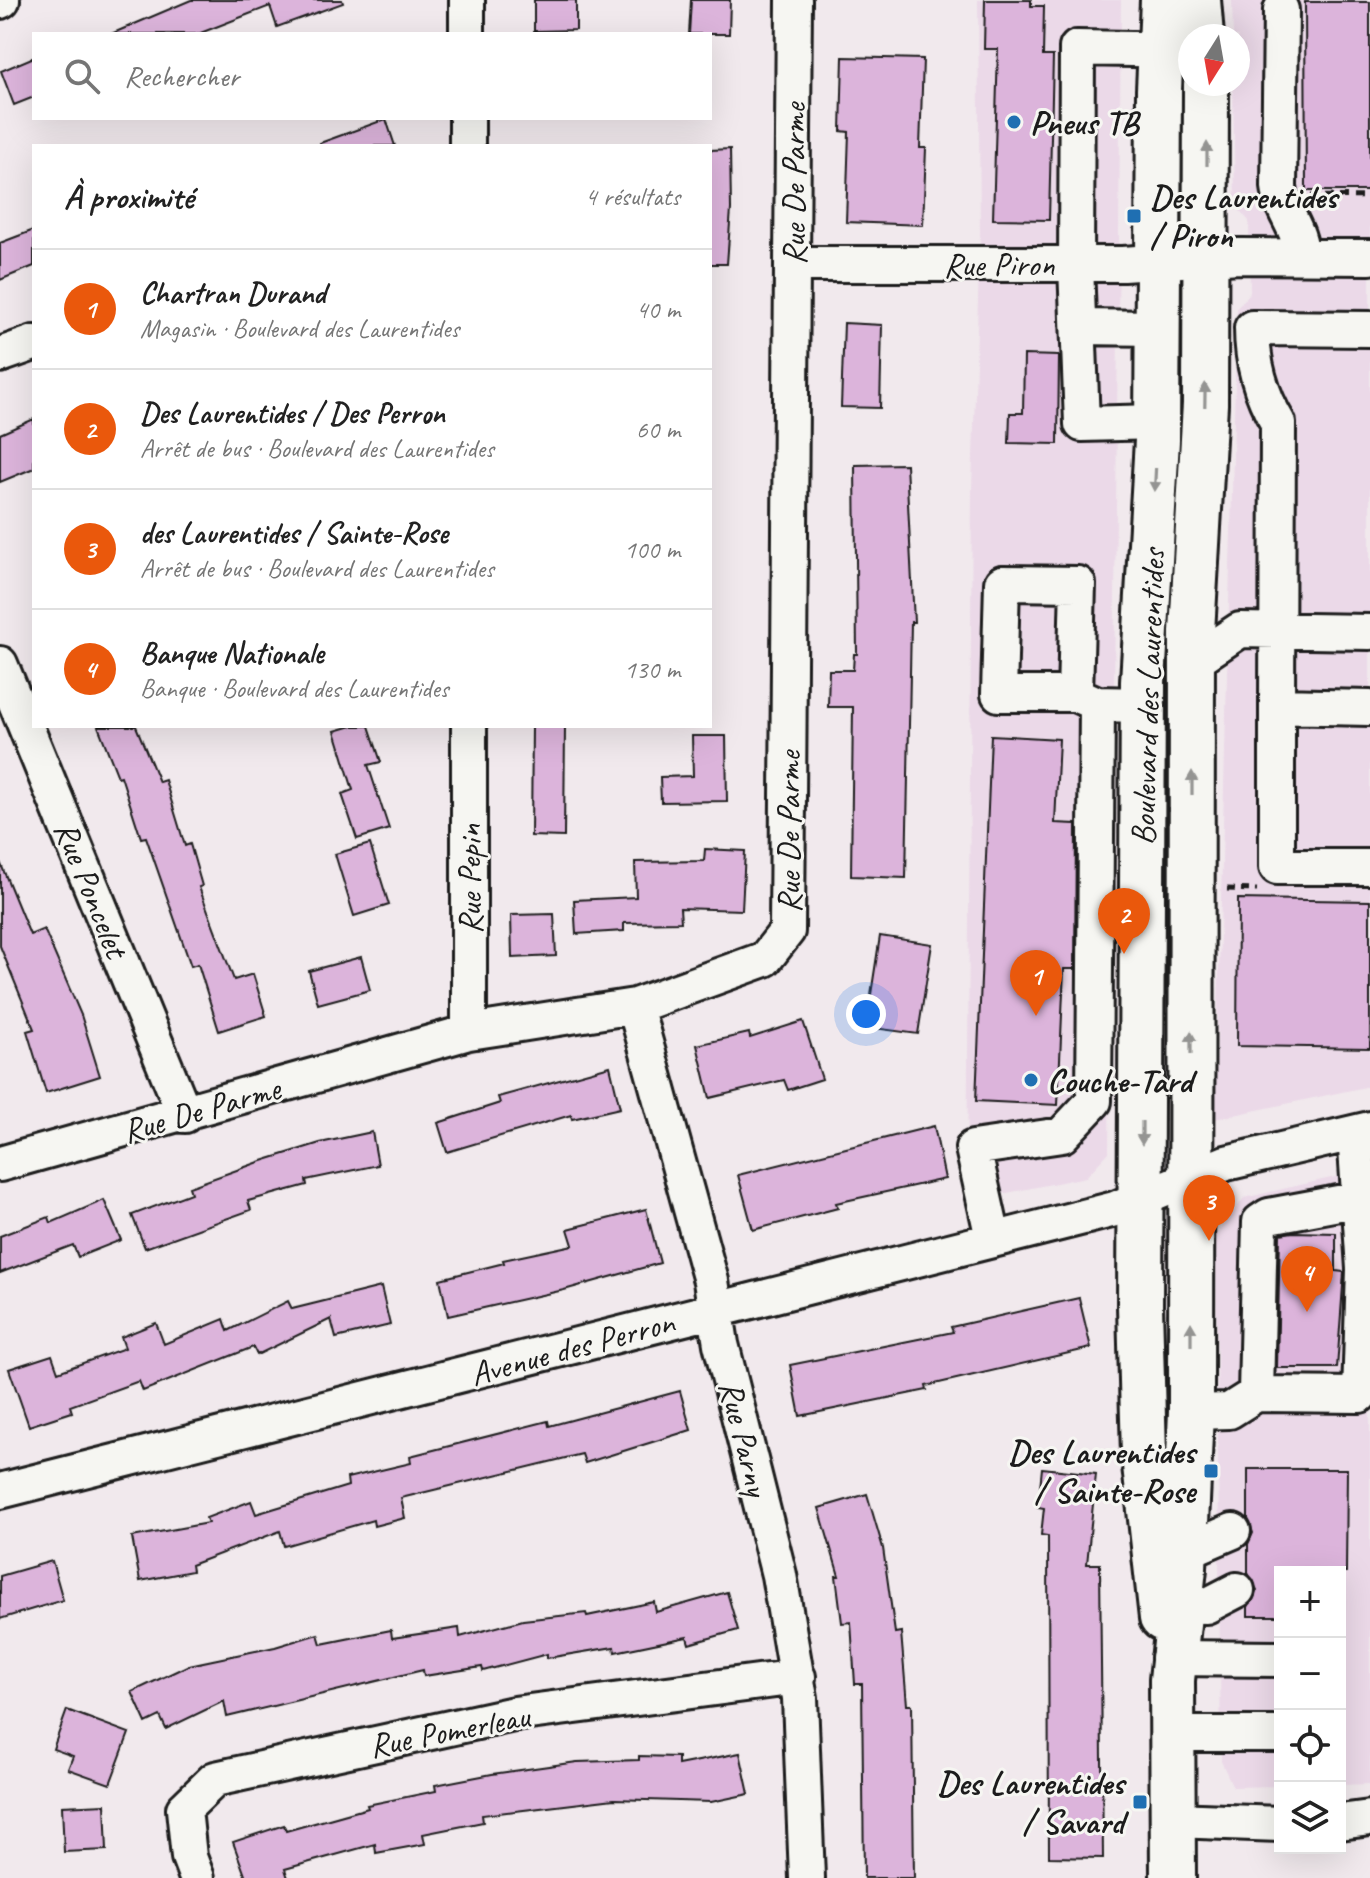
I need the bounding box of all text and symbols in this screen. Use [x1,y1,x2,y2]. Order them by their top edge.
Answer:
north arrow [1178,24,1250,96]
search box [32,32,712,120]
icon: search [60,54,104,98]
text: Rechercher [124,57,239,95]
street label: Rue De Parme [772,101,815,265]
place label: Pneus TB [1030,101,1141,144]
marker: Pneus TB [1005,113,1023,131]
one-way arrow [1201,141,1213,166]
text: À proximité [64,175,193,218]
place label: Des Laurentides / Piron [1150,175,1340,257]
text: 4 résultats [585,180,680,213]
marker: Des Laurentides / Piron [1125,207,1143,225]
street label: Rue Piron [943,243,1055,286]
text: Chartran Durand [140,274,325,312]
text: 1 [84,293,96,326]
text: 40 m [636,293,680,326]
text: Magasin · Boulevard des Laurentides [140,312,459,345]
one-way arrow [1199,382,1211,407]
text: Des Laurentides / Des Perron [140,394,445,432]
text: 2 [84,413,96,446]
text: 60 m [636,413,680,446]
text: Arrêt de bus · Boulevard des Laurentides [140,432,494,465]
one-way arrow [1148,468,1161,493]
text: des Laurentides / Sainte-Rose [140,514,448,552]
text: 3 [84,533,96,566]
text: 100 m [624,533,680,566]
street label: Boulevard des Laurentides [1121,546,1174,846]
text: Arrêt de bus · Boulevard des Laurentides [140,552,494,585]
text: Banque Nationale [140,634,324,672]
text: 4 [84,653,96,686]
text: 130 m [624,653,680,686]
text: Banque · Boulevard des Laurentides [140,672,449,705]
street label: Rue De Parme [767,749,810,913]
one-way arrow [1186,770,1198,795]
street label: Rue Poncelet [45,815,140,967]
street label: Rue Pepin [448,823,491,934]
pin: 2 [1098,888,1150,954]
pin: 1 [1010,950,1062,1016]
your location [846,994,886,1034]
one-way arrow [1185,1030,1197,1055]
place label: Couche-Tard [1047,1059,1199,1102]
street label: Rue De Parme [117,1066,287,1152]
marker: Couche-Tard [1022,1071,1040,1089]
one-way arrow [1136,1121,1148,1146]
pin: 3 [1183,1175,1235,1241]
pin: 4 [1281,1246,1333,1312]
street label: Avenue des Perron [466,1299,680,1395]
one-way arrow [1185,1321,1197,1346]
street label: Rue Parny [710,1376,780,1503]
place label: Des Laurentides / Sainte-Rose [1008,1430,1198,1512]
marker: Des Laurentides / Sainte-Rose [1202,1462,1220,1480]
map controls [1274,1566,1346,1854]
button: + [1274,1566,1346,1638]
button: − [1274,1638,1346,1710]
street label: Rue Pomerleau [365,1693,535,1767]
button: locate [1274,1710,1346,1782]
place label: Des Laurentides / Savard [937,1761,1129,1843]
button: layers [1274,1782,1346,1854]
marker: Des Laurentides / Savard [1131,1793,1149,1811]

